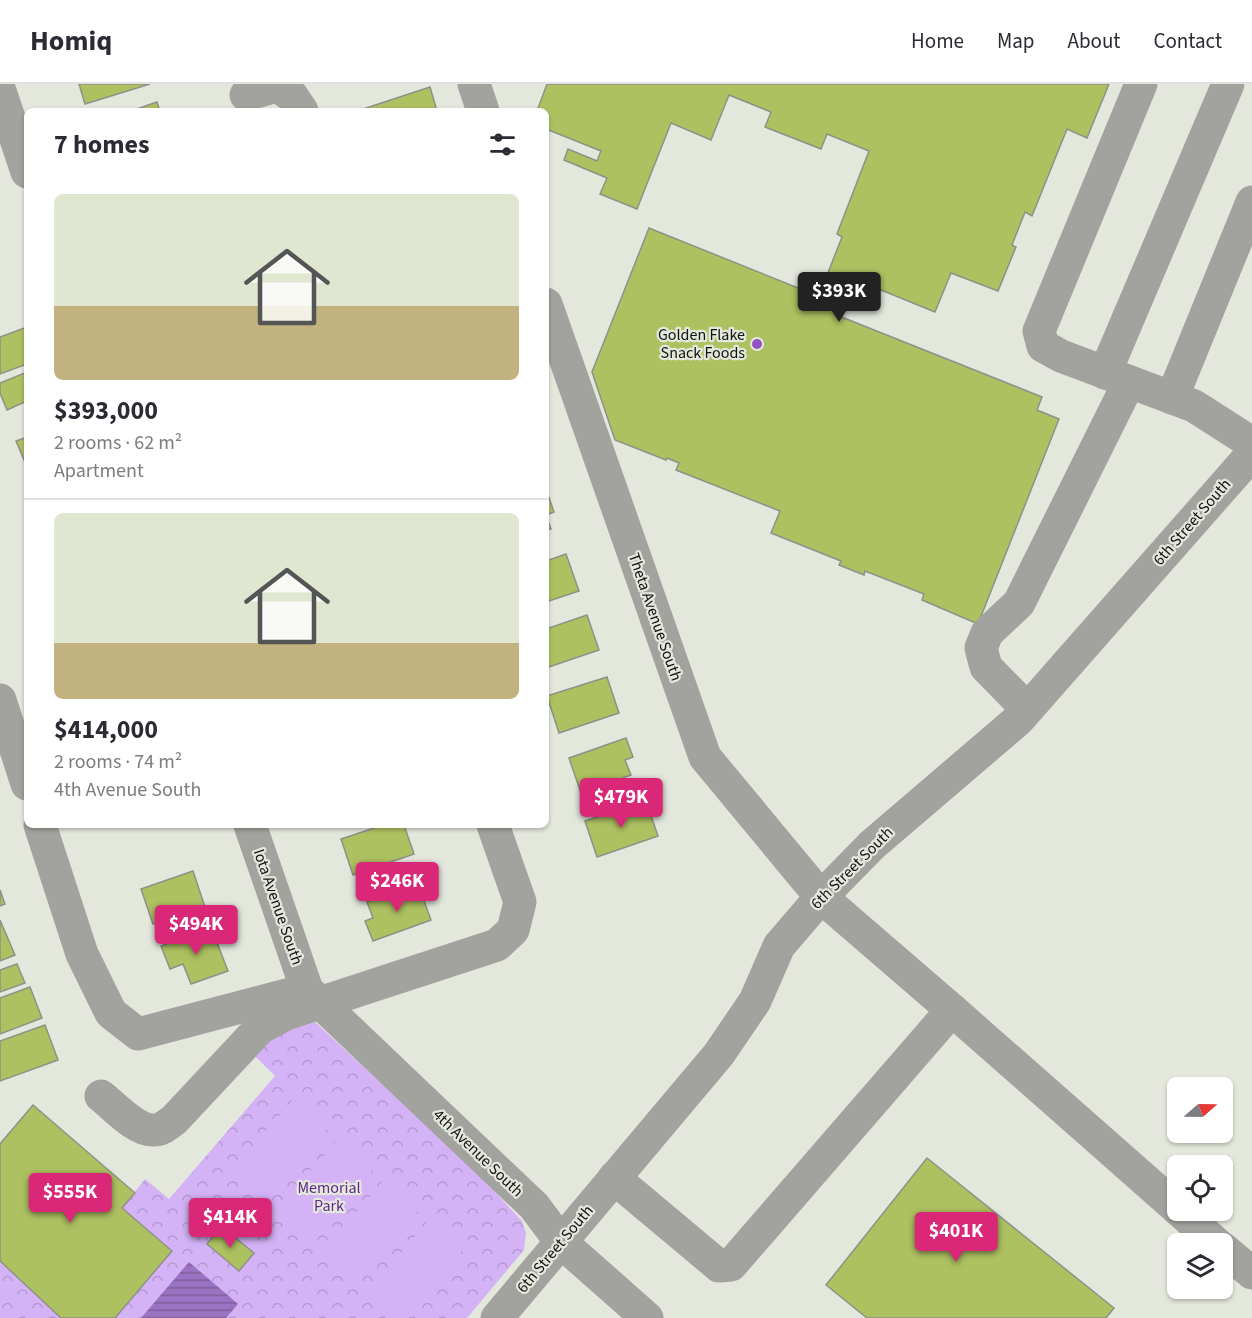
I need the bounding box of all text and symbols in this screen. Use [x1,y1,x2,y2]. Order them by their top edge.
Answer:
text: Homiq [30,21,112,61]
text: Home [911,26,964,56]
text: Map [997,26,1035,56]
text: About [1068,26,1120,56]
text: Contact [1153,26,1222,56]
text: 7 homes [54,126,149,163]
icon: filters [486,128,519,161]
icon: home [233,233,341,341]
pin: $393K [797,272,881,323]
text: $393K [812,277,866,305]
place label: Golden Flake Snack Foods [658,324,745,364]
marker: Golden Flake Snack Foods [750,337,764,351]
text: $393,000 [54,392,158,429]
text: 2 rooms · 62 m² [54,429,182,457]
text: Apartment [54,457,144,485]
street label: 6th Street South [1148,474,1236,570]
street label: Theta Avenue South [623,550,687,684]
icon: home [233,552,341,660]
text: $414,000 [54,711,158,748]
text: 2 rooms · 74 m² [54,748,182,776]
text: 4th Avenue South [54,776,201,804]
pin: $479K [579,778,663,829]
text: $479K [594,783,648,811]
street label: 6th Street South [806,822,898,914]
street label: Iota Avenue South [248,846,308,968]
pin: $246K [355,862,439,913]
text: $246K [370,867,424,895]
pin: $494K [154,905,238,956]
text: $494K [169,910,223,938]
north arrow [1167,1077,1233,1143]
map controls [1167,1077,1233,1299]
street label: 4th Avenue South [428,1104,528,1202]
button: locate [1167,1155,1233,1221]
pin: $555K [28,1173,112,1224]
park label: Memorial Park [297,1177,361,1217]
text: $555K [43,1178,97,1206]
pin: $414K [188,1198,272,1249]
street label: 6th Street South [512,1200,598,1298]
text: $414K [203,1203,257,1231]
pin: $401K [914,1212,998,1263]
text: $401K [929,1217,983,1245]
button: layers [1167,1233,1233,1299]

